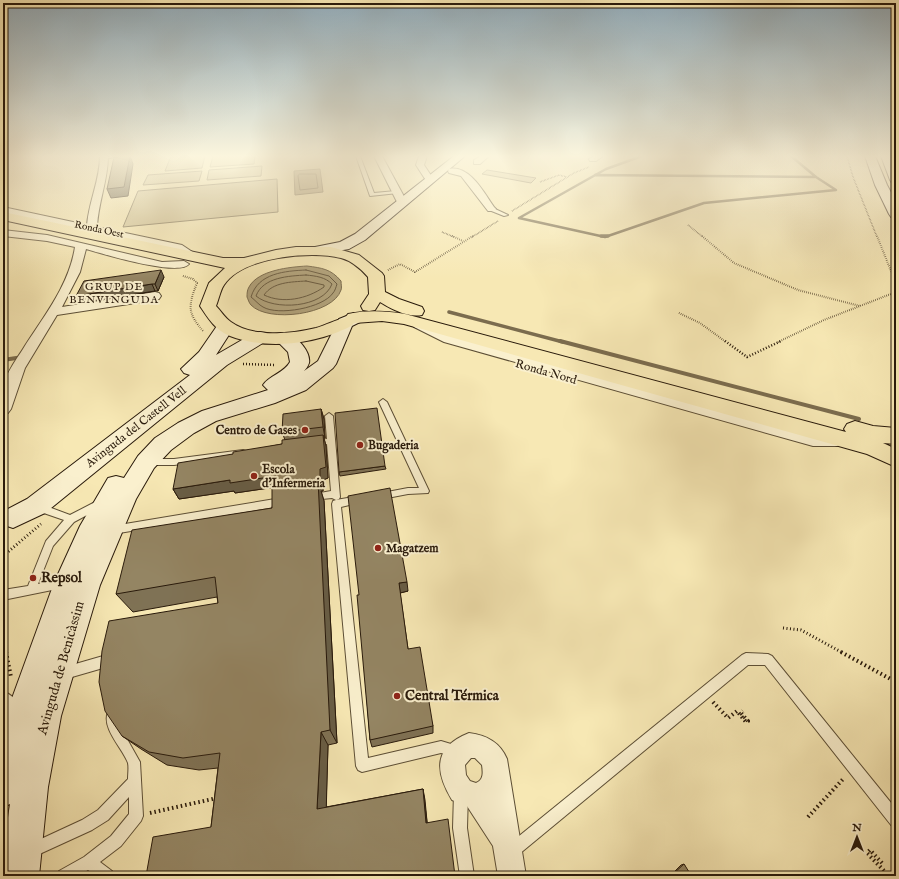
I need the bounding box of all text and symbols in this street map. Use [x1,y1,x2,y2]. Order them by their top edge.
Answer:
street label: Ronda Oest [73,218,125,242]
district label: GRUP DE BENVINGUDA [69,280,159,307]
street label: Ronda Nord [513,356,579,388]
street label: Avinguda del Castell Vell [82,383,190,472]
place label: Centro de Gases [216,423,298,438]
marker: Centro de Gases [300,425,310,435]
place label: Bugaderia [368,438,419,454]
marker: Bugaderia [355,440,365,450]
place label: Escola d'Infermeria [262,462,326,491]
marker: Escola d'Infermeria [249,471,259,481]
place label: Magatzem [386,541,439,557]
marker: Magatzem [373,543,383,553]
place label: Repsol [41,569,83,587]
marker: Repsol [28,573,38,583]
street label: Avinguda de Benicàssim [33,599,89,738]
place label: Central Térmica [405,687,500,705]
marker: Central Térmica [392,691,402,701]
north arrow [837,817,877,857]
text: N [851,821,862,835]

